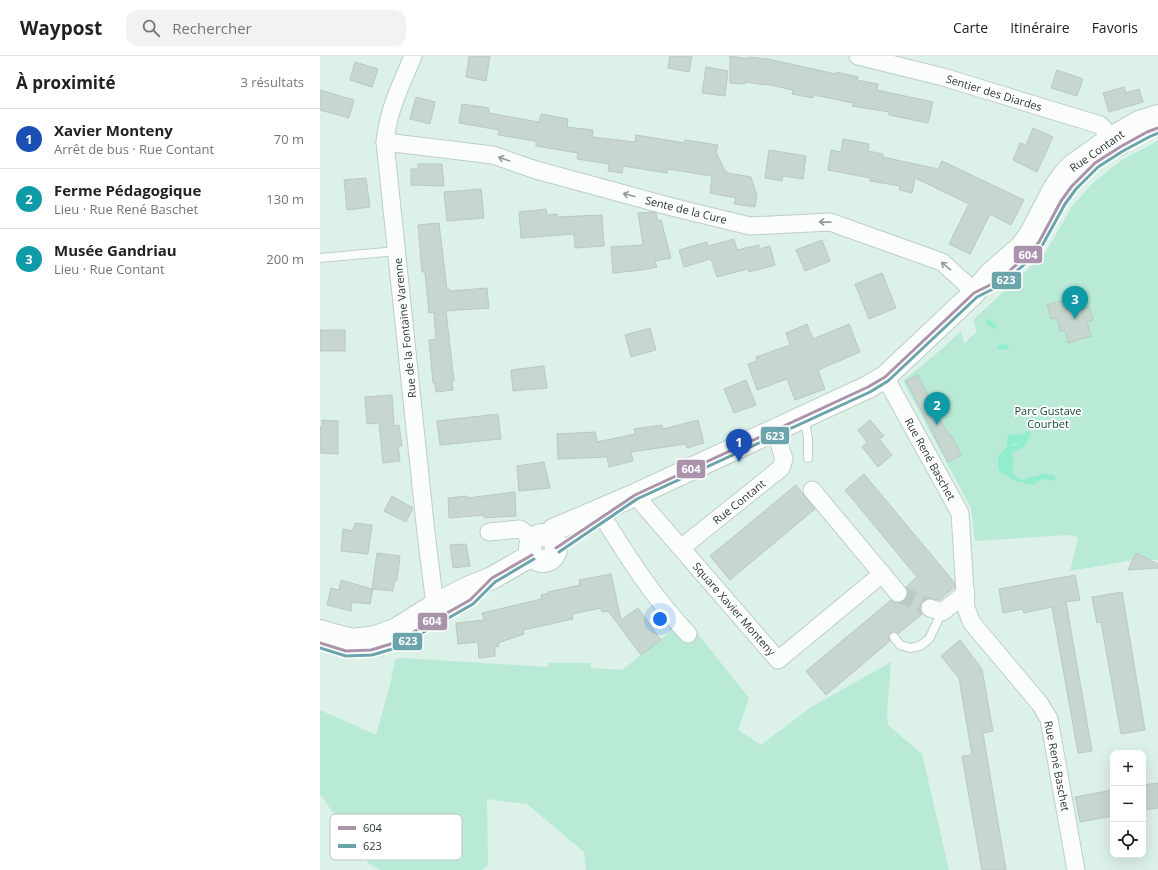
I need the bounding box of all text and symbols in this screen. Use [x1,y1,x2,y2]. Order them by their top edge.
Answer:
search box [126,10,406,46]
text: Waypost [20,15,102,41]
icon: search [140,17,162,39]
text: Rechercher [172,18,252,38]
text: Carte [953,18,988,37]
text: Itinéraire [1010,18,1070,37]
text: Favoris [1092,18,1138,37]
text: À proximité [16,71,115,94]
street label: Sentier des Diardes [944,71,1044,114]
text: 3 résultats [240,73,304,91]
text: Xavier Monteny [54,120,173,140]
street label: Rue Contant [1066,126,1127,175]
text: 1 [25,130,33,148]
text: 70 m [274,130,304,148]
text: Arrêt de bus · Rue Contant [54,140,214,158]
one-way arrow [498,155,511,162]
text: Ferme Pédagogique [54,180,201,200]
text: 2 [25,190,33,208]
text: 130 m [266,190,304,208]
one-way arrow [623,191,636,199]
street label: Sente de la Cure [644,192,729,227]
text: Lieu · Rue René Baschet [54,200,198,218]
one-way arrow [819,218,832,226]
text: Musée Gandriau [54,240,177,260]
line badge: 604 [1013,245,1043,264]
text: 604 [1019,247,1038,262]
text: 3 [25,250,33,268]
text: 200 m [266,250,304,268]
street label: Rue de la Fontaine Varenne [390,257,419,399]
text: Lieu · Rue Contant [54,260,165,278]
one-way arrow [941,262,952,271]
line badge: 623 [991,271,1022,290]
text: 623 [997,272,1015,287]
pin: 3 [1062,286,1088,319]
pin: 2 [924,392,950,425]
park label: Parc Gustave Courbet [1014,403,1082,431]
street label: Rue René Baschet [902,415,959,503]
line badge: 623 [760,426,790,445]
text: 623 [766,428,784,443]
pin: 1 [726,429,752,462]
line badge: 604 [676,459,706,479]
text: 604 [682,461,701,476]
street label: Rue Contant [709,476,768,527]
street label: Square Xavier Monteny [690,559,779,659]
your location [650,609,670,629]
line badge: 604 [417,612,448,631]
text: 604 [423,613,442,628]
line badge: 623 [392,632,423,651]
text: 623 [399,633,417,648]
street label: Rue René Baschet [1041,719,1074,813]
map controls [1110,750,1146,858]
button: + [1110,750,1146,786]
button: − [1110,786,1146,822]
legend [330,814,462,860]
text: 604 [363,820,383,835]
button: locate [1110,822,1146,858]
text: 623 [363,838,382,853]

